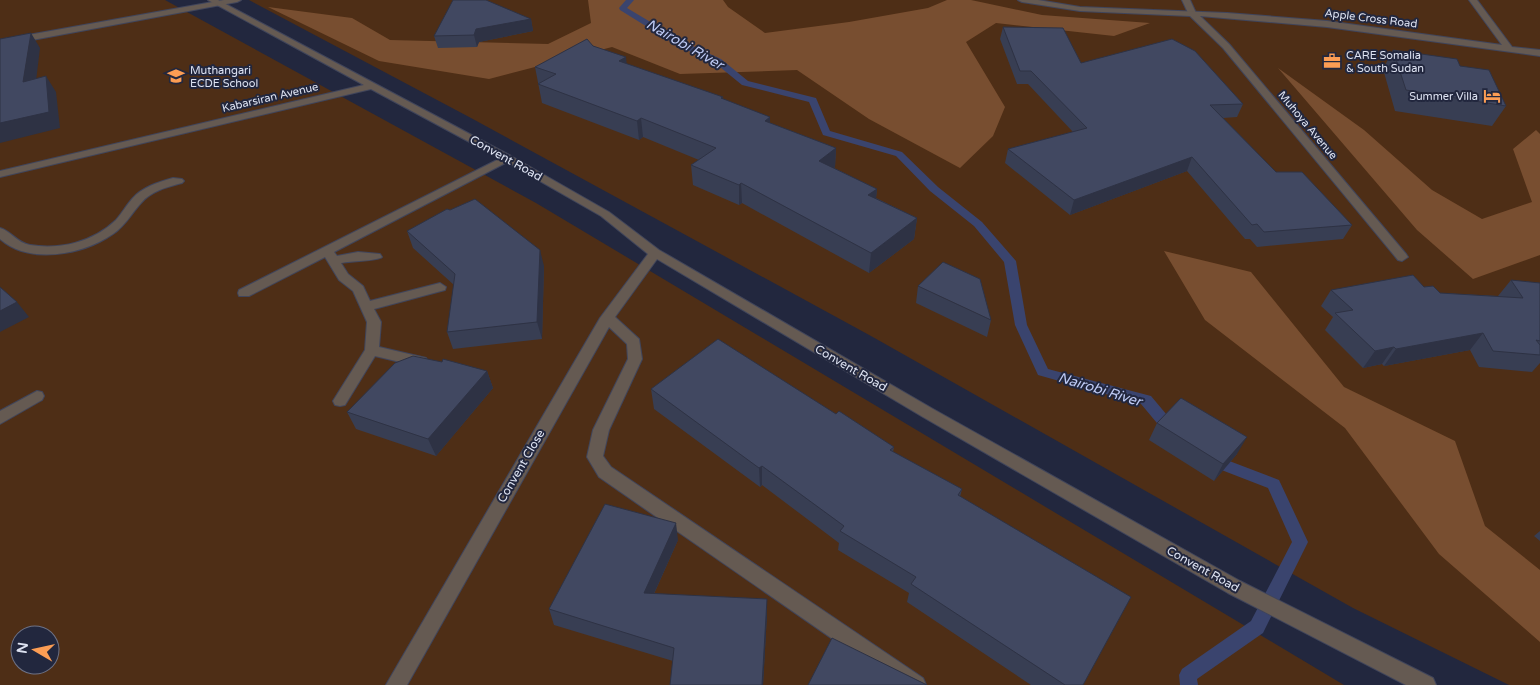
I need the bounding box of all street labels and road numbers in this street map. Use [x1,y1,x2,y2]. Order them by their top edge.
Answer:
street label: Apple Cross Road [1324,6,1418,31]
street label: Kabarsiran Avenue [221,80,319,115]
street label: Muhoya Avenue [1275,89,1340,162]
street label: Convent Road [467,132,545,184]
street label: Convent Road [813,342,889,394]
street label: Convent Close [494,427,548,505]
street label: Convent Road [1164,543,1242,595]

